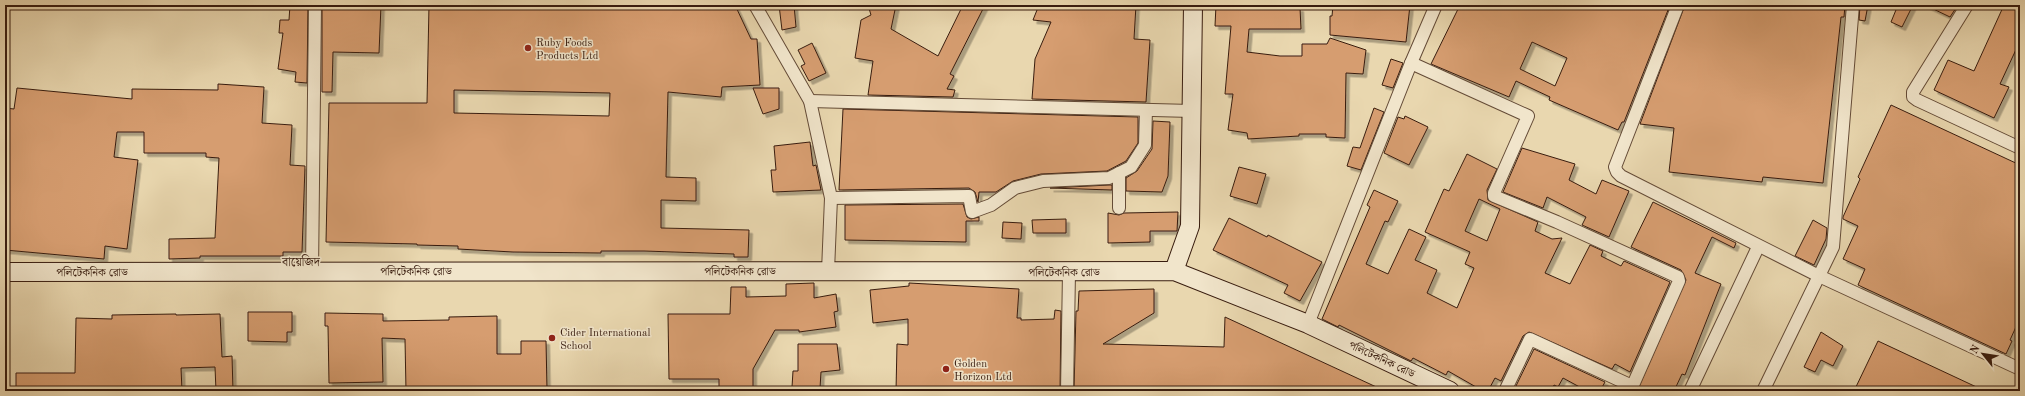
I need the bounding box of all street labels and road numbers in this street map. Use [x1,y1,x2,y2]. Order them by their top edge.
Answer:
street label: পলিটেকনিক রোড [380,265,453,278]
street label: পলিটেকনিক রোড [704,265,777,278]
street label: পলিটেকনিক রোড [56,266,129,279]
street label: পলিটেকনিক রোড [1028,266,1101,279]
street label: পলিটেকনিক রোড [1347,338,1418,381]

